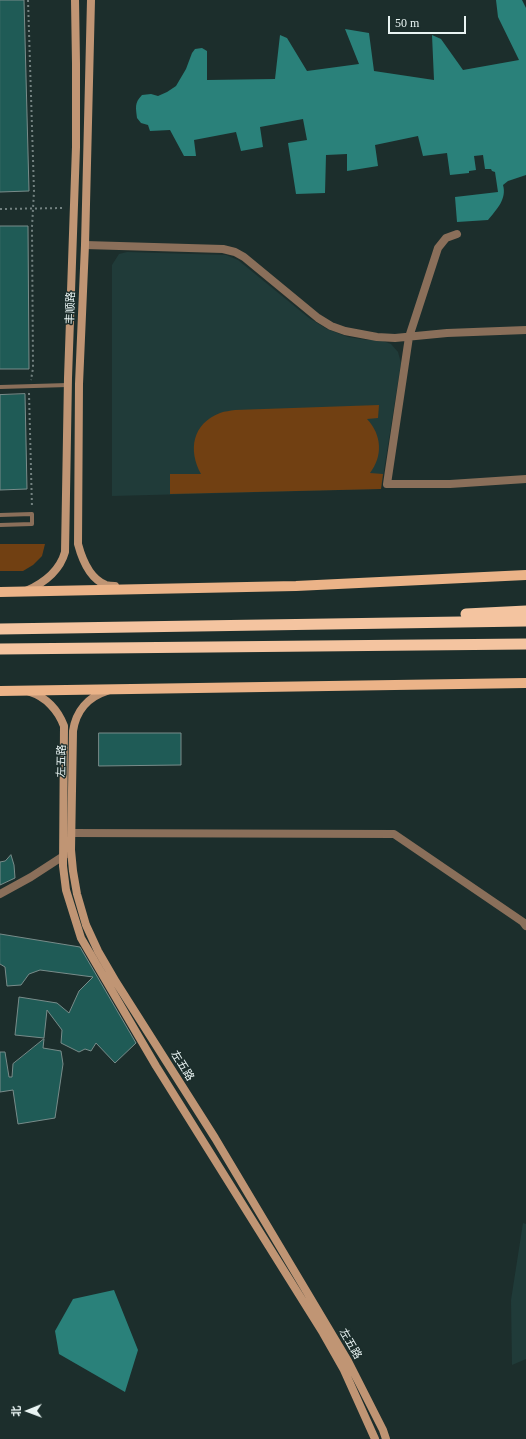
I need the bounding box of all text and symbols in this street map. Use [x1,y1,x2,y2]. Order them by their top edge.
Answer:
scale bar [390,8,468,34]
text: 50 m [395,16,419,30]
street label: 丰顺路 [64,291,78,325]
street label: 左五路 [55,744,69,778]
street label: 左五路 [168,1049,196,1083]
street label: 左五路 [336,1326,364,1362]
north arrow [8,1391,48,1431]
text: 北 [10,1406,22,1417]

